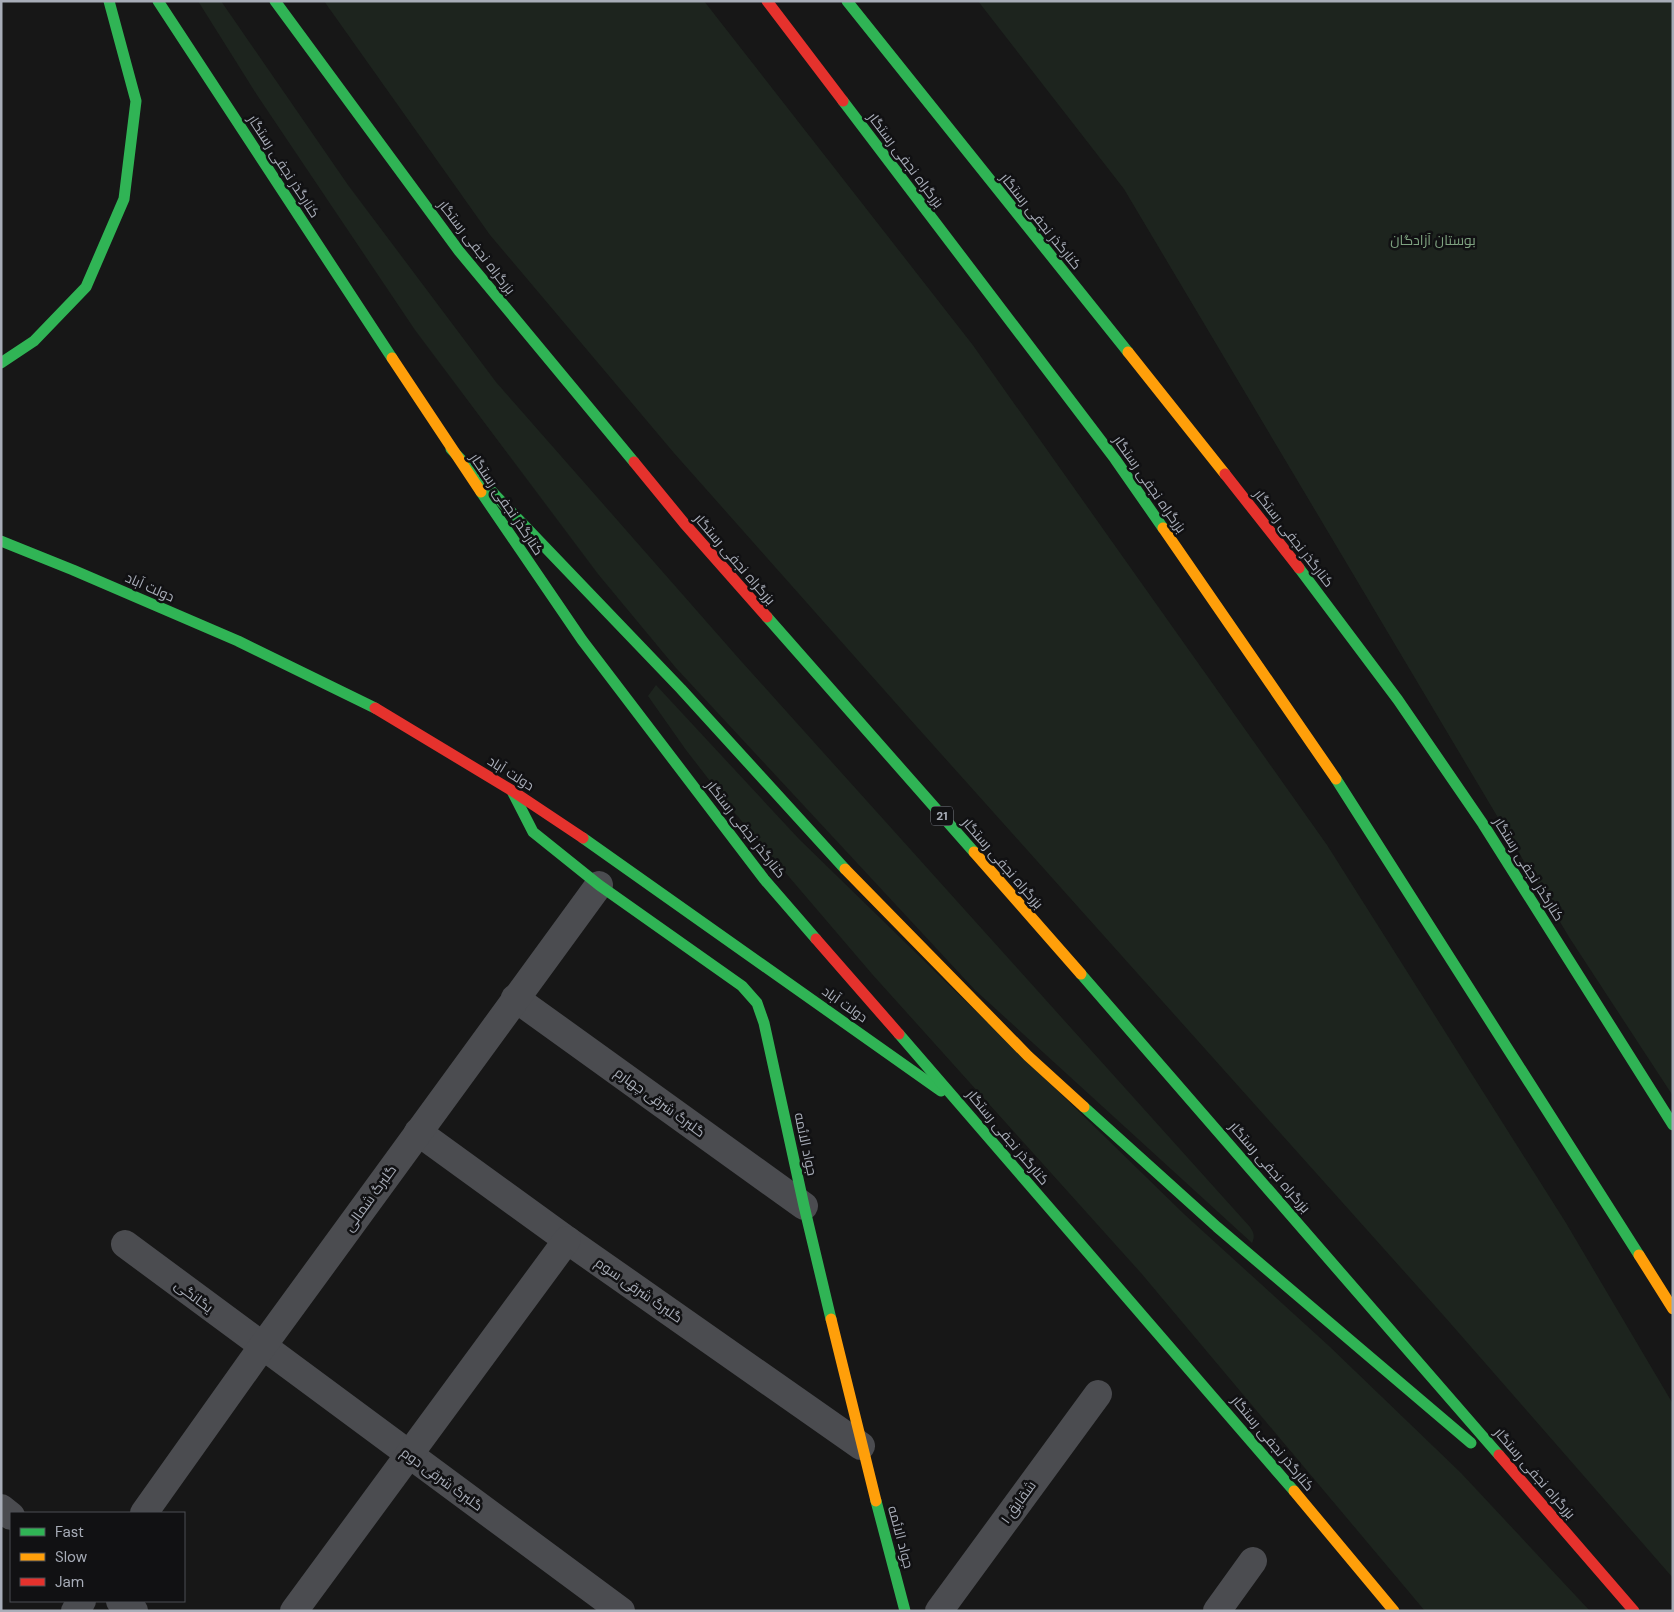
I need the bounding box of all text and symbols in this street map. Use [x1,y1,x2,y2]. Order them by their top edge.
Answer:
street label: بزرگراه نجفی رستگار [864,108,948,211]
street label: کنارگذر نجفی رستگار [243,110,324,221]
street label: کنارگذر نجفی رستگار [996,168,1086,273]
street label: بزرگراه نجفی رستگار [434,195,520,298]
park label: بوستان آزادگان [1390,231,1476,249]
street label: بزرگراه نجفی رستگار [1109,431,1190,536]
street label: کنارگذر نجفی رستگار [466,449,548,559]
street label: کنارگذر نجفی رستگار [1250,485,1338,591]
street label: بزرگراه نجفی رستگار [690,509,780,608]
street label: دولت آباد [123,568,177,606]
street label: دولت آباد [484,752,538,794]
street label: کنارگذر نجفی رستگار [702,776,790,882]
road number: 21 [931,806,953,826]
street label: بزرگراه نجفی رستگار [958,813,1048,912]
street label: کنارگذر نجفی رستگار [1489,813,1568,924]
street label: دولت آباد [819,982,871,1026]
street label: گلبرگ شرقی چهارم [611,1063,709,1142]
street label: کنارگذر نجفی رستگار [962,1085,1053,1189]
street label: جواد الائمه [791,1111,821,1177]
street label: بزرگراه نجفی رستگار [1225,1117,1315,1216]
street label: گلبرگ شمالی [340,1161,400,1235]
street label: گلبرگ شرقی سوم [591,1253,686,1328]
street label: یگانگی [171,1276,217,1317]
street label: کنارگذر نجفی رستگار [1227,1391,1318,1495]
street label: بزرگراه نجفی رستگار [1490,1423,1580,1522]
street label: گلبرگ شرقی دوم [397,1443,487,1516]
street label: شقایق ۱ [996,1477,1040,1527]
street label: جواد الائمه [884,1504,918,1570]
legend [10,1512,185,1602]
text: Fast [55,1522,84,1542]
text: Slow [55,1547,88,1567]
text: Jam [55,1572,84,1592]

